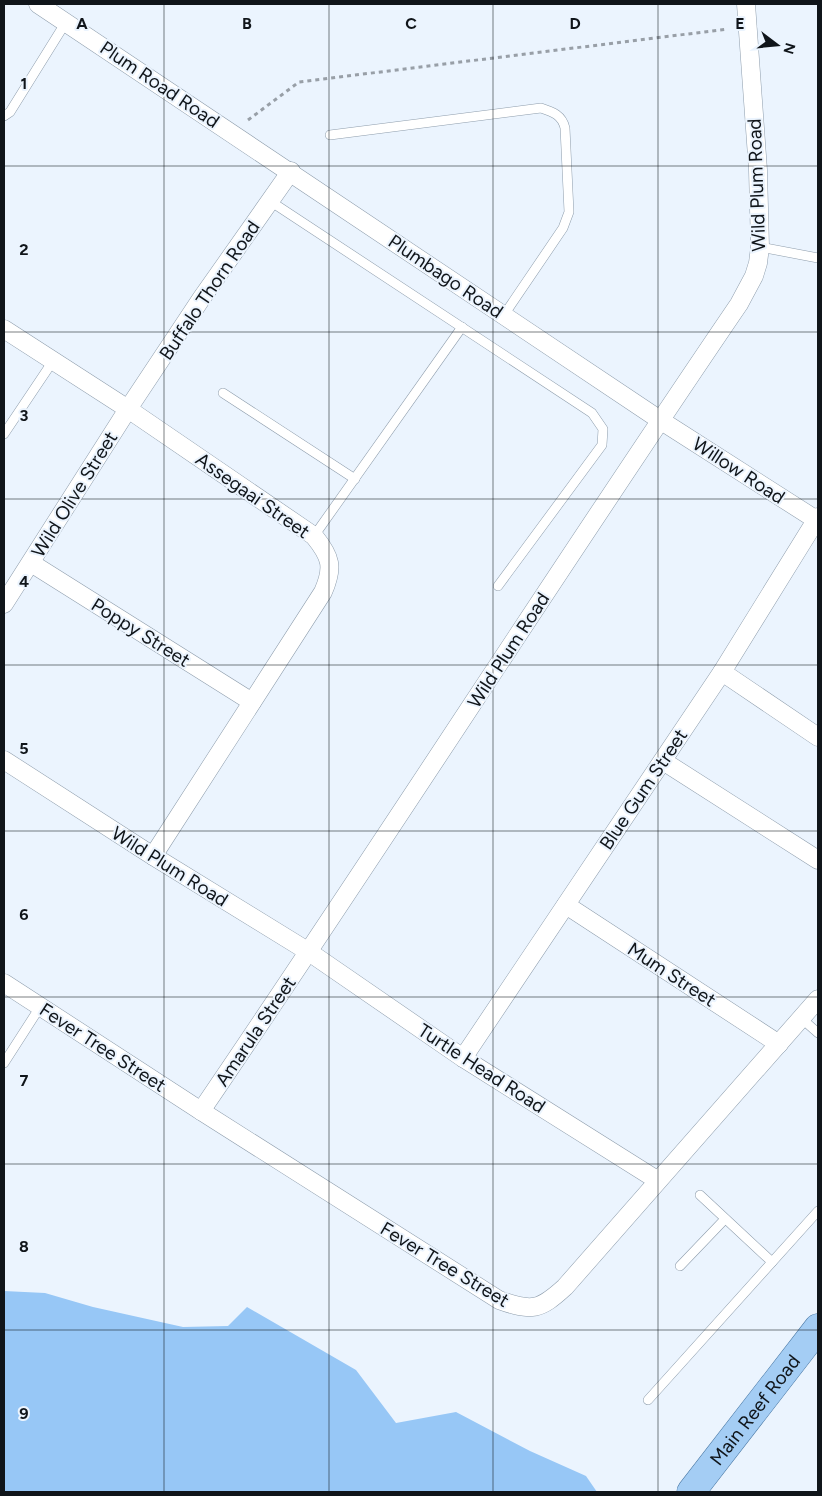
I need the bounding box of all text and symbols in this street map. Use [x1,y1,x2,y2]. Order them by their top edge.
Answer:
text: A [76,14,88,33]
text: B [242,14,252,33]
text: C [405,14,417,33]
text: D [569,14,581,33]
text: E [735,14,745,33]
north arrow [752,20,802,70]
street label: Plum Road Road [96,36,224,133]
text: N [779,41,799,56]
text: 1 [21,74,27,93]
street label: Wild Plum Road [743,118,770,252]
street label: Buffalo Thorn Road [154,216,265,364]
street label: Plumbago Road [384,230,507,323]
text: 2 [19,240,29,259]
text: 3 [20,406,29,425]
street label: Wild Olive Street [27,427,122,561]
street label: Willow Road [688,432,789,509]
street label: Assegaai Street [191,448,314,543]
text: 4 [19,572,29,591]
street label: Wild Plum Road [463,588,554,712]
street label: Poppy Street [87,593,194,672]
street label: Blue Gum Street [595,725,692,854]
text: 5 [19,739,29,758]
street label: Wild Plum Road [107,821,232,911]
text: 6 [19,905,29,924]
street label: Mum Street [623,937,720,1012]
street label: Amarula Street [210,972,301,1091]
street label: Fever Tree Street [35,998,170,1097]
street label: Turtle Head Road [414,1019,550,1118]
text: 7 [20,1071,29,1090]
street label: Fever Tree Street [376,1217,513,1312]
text: 8 [19,1237,29,1256]
street label: Main Reef Road [705,1350,805,1470]
text: 9 [19,1404,29,1423]

